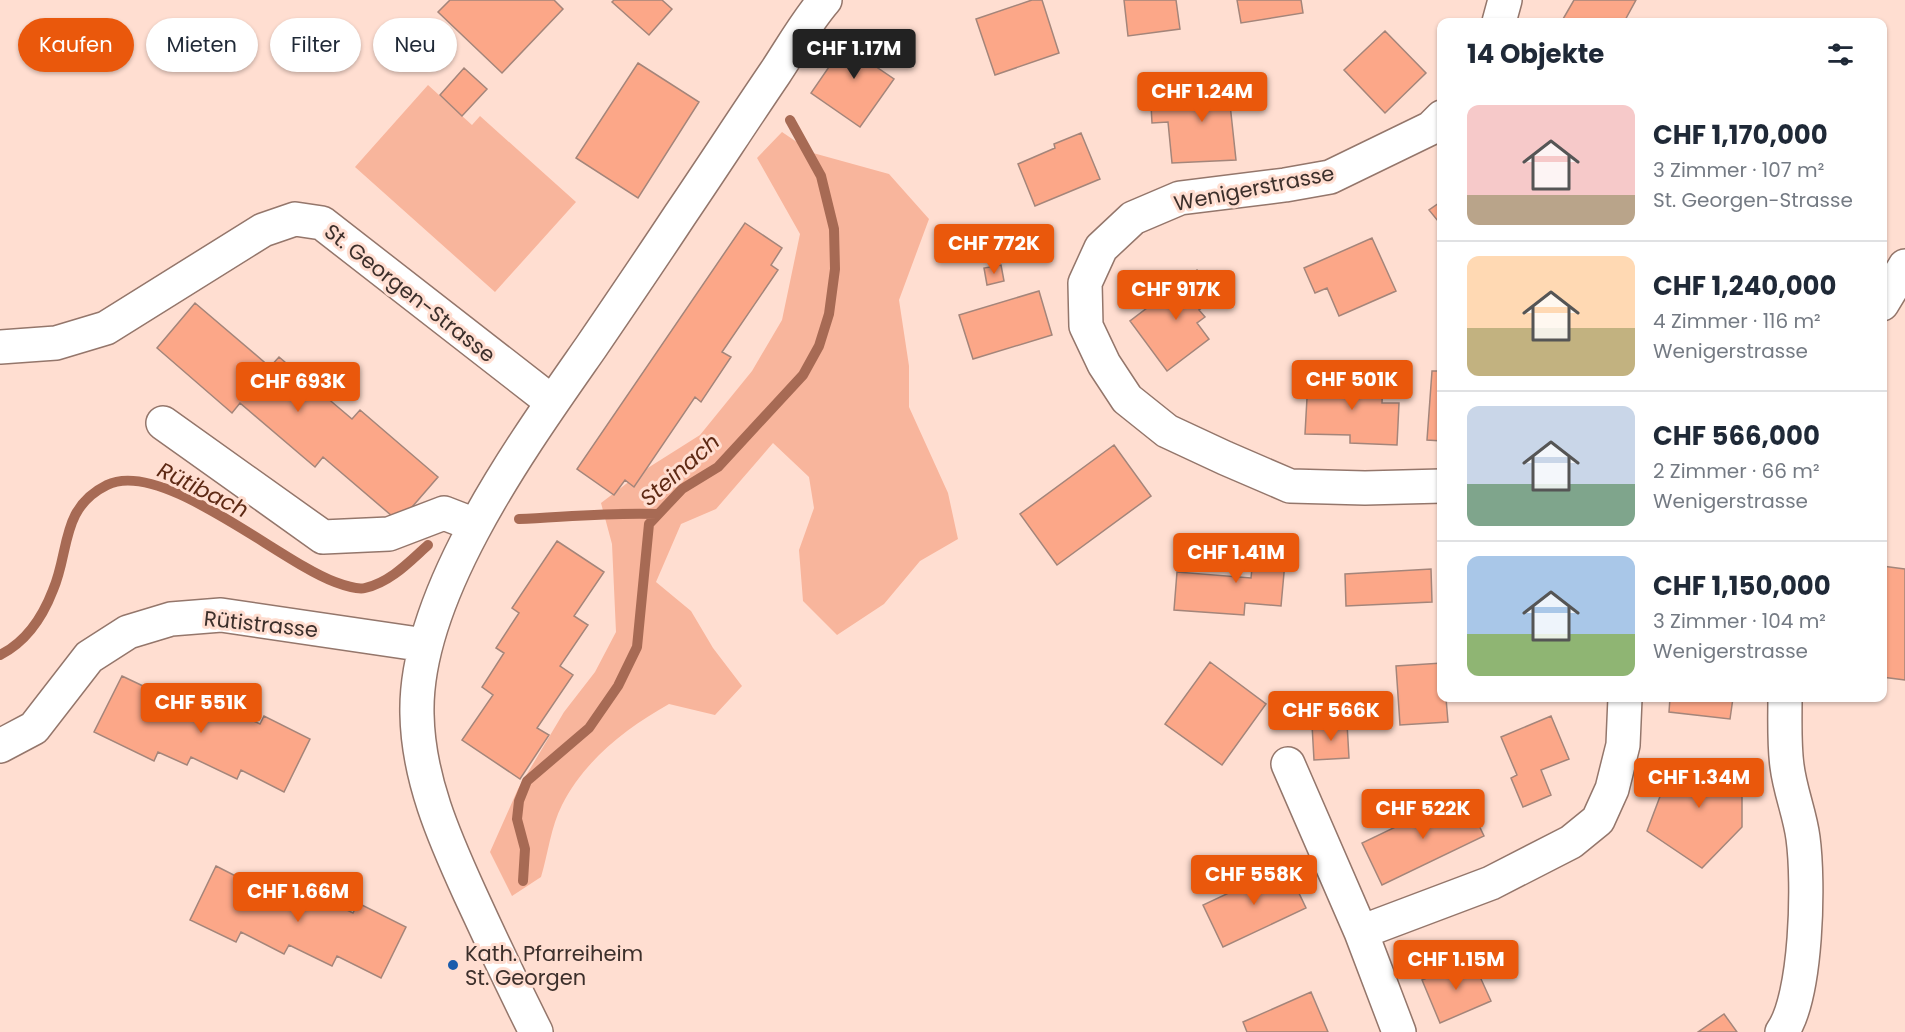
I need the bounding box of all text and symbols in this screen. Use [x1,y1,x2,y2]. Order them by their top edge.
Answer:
chip: Kaufen [18,18,134,72]
chip: Mieten [146,18,258,72]
chip: Filter [270,18,361,72]
chip: Neu [373,18,457,72]
pin: CHF 1.17M [785,29,923,80]
text: CHF 1.17M [807,34,901,62]
text: 14 Objekte [1467,36,1604,72]
icon: filters [1824,38,1857,71]
pin: CHF 1.24M [1133,72,1271,123]
text: CHF 1.24M [1151,77,1253,105]
text: CHF 1,170,000 [1653,117,1828,153]
icon: home [1515,129,1587,201]
text: 3 Zimmer · 107 m² [1653,156,1824,184]
street label: Wenigerstrasse [1171,158,1337,218]
text: St. Georgen-Strasse [1653,186,1853,214]
street label: St. Georgen-Strasse [318,217,502,369]
pin: CHF 772K [932,224,1056,275]
text: CHF 772K [948,229,1040,257]
text: CHF 1,240,000 [1653,268,1837,304]
pin: CHF 917K [1114,270,1238,321]
text: CHF 917K [1131,275,1221,303]
icon: home [1515,280,1587,352]
text: 4 Zimmer · 116 m² [1653,307,1821,335]
text: Wenigerstrasse [1653,337,1808,365]
pin: CHF 501K [1290,360,1414,411]
pin: CHF 693K [236,362,360,413]
text: CHF 501K [1306,365,1398,393]
text: CHF 693K [250,367,346,395]
text: CHF 566,000 [1653,418,1820,454]
water label: Steinach [634,427,726,513]
icon: home [1515,430,1587,502]
water label: Rütibach [152,455,254,525]
text: 2 Zimmer · 66 m² [1653,457,1820,485]
text: Wenigerstrasse [1653,487,1808,515]
pin: CHF 1.41M [1167,533,1305,584]
text: CHF 1.41M [1187,538,1285,566]
text: CHF 1,150,000 [1653,568,1831,604]
icon: home [1515,580,1587,652]
street label: Rütistrasse [202,604,320,644]
text: 3 Zimmer · 104 m² [1653,607,1826,635]
text: Wenigerstrasse [1653,637,1808,665]
pin: CHF 551K [139,683,263,734]
text: CHF 551K [155,688,247,716]
pin: CHF 566K [1269,691,1393,742]
text: CHF 566K [1282,696,1380,724]
pin: CHF 1.34M [1630,758,1768,809]
text: CHF 1.34M [1648,763,1750,791]
pin: CHF 522K [1361,789,1485,840]
text: CHF 522K [1376,794,1470,822]
pin: CHF 558K [1192,855,1316,906]
text: CHF 558K [1205,860,1303,888]
pin: CHF 1.66M [229,872,367,923]
text: CHF 1.66M [247,877,349,905]
place label: Kath. Pfarreiheim St. Georgen [465,939,643,992]
pin: CHF 1.15M [1387,940,1525,991]
text: CHF 1.15M [1407,945,1505,973]
marker: Kath. Pfarreiheim St. Georgen [446,958,460,972]

